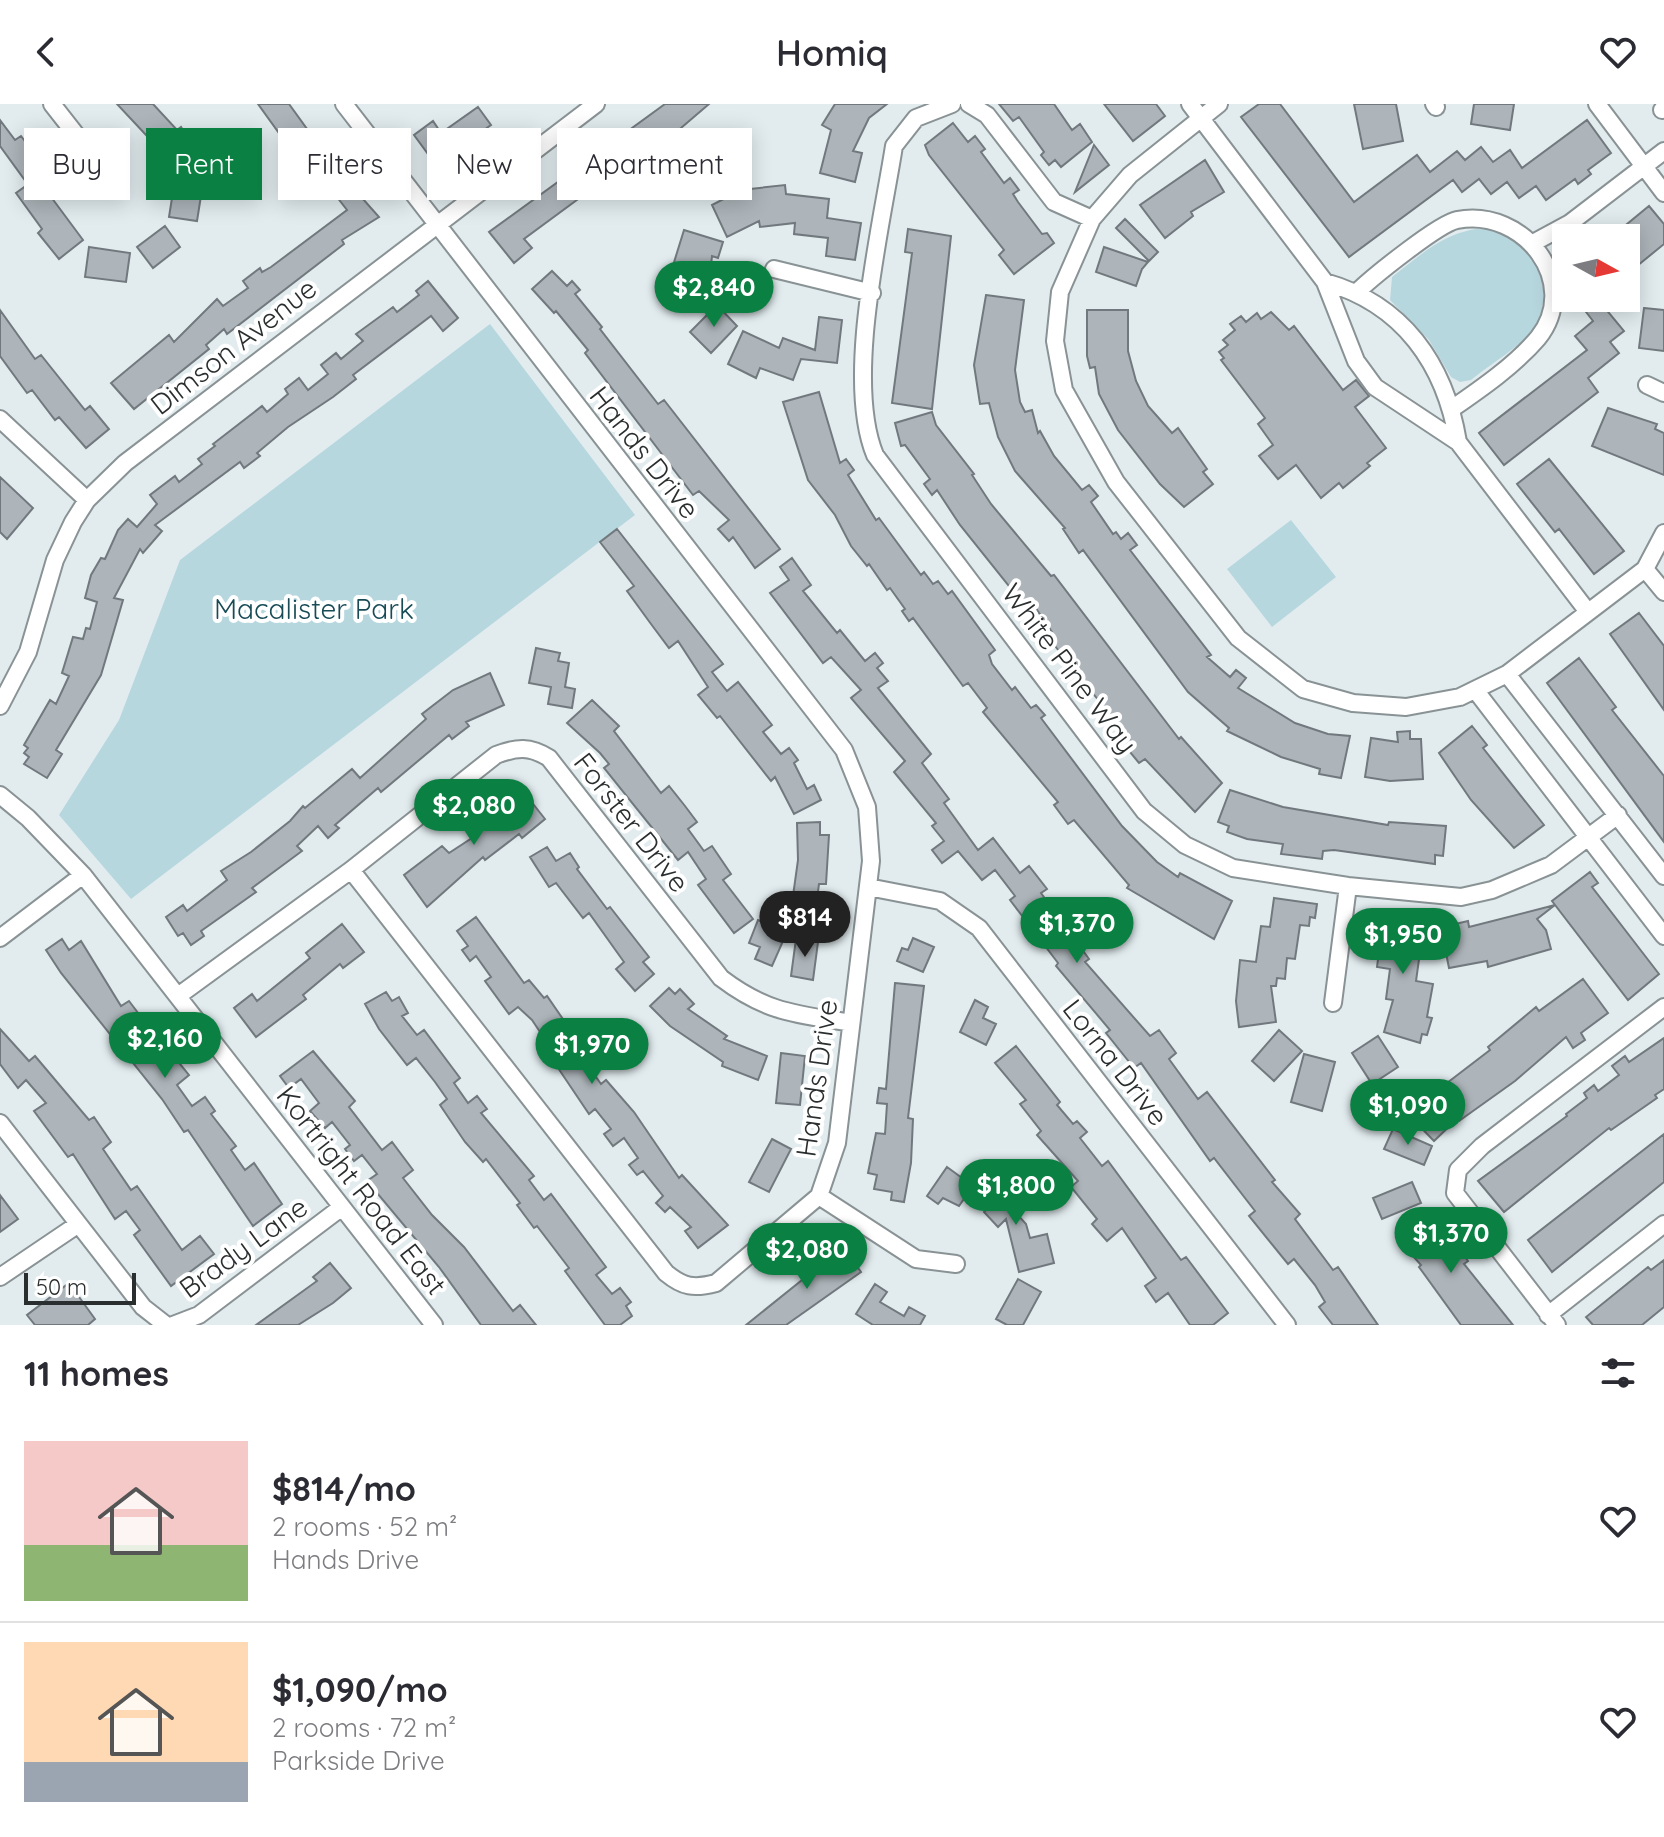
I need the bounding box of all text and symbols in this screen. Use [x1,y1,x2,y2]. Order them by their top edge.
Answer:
icon: back [24,30,68,74]
text: Homiq [776,30,888,75]
icon: heart [1596,30,1640,74]
chip: Buy [24,128,130,200]
chip: Rent [146,128,262,200]
chip: Filters [278,128,411,200]
chip: New [427,128,541,200]
chip: Apartment [557,128,752,200]
north arrow [1552,224,1640,312]
map controls [1552,224,1640,312]
pin: $2,840 [649,261,779,329]
street label: Dimson Avenue [143,270,323,422]
text: $2,840 [673,270,755,303]
street label: Hands Drive [582,379,708,525]
street label: White Pine Way [995,576,1145,760]
park label: Macalister Park [214,591,414,626]
street label: Forster Drive [567,745,697,899]
pin: $2,080 [409,779,539,847]
text: $2,080 [432,788,516,821]
pin: $814 [758,891,852,959]
pin: $1,370 [1012,897,1142,965]
text: $814 [777,900,833,933]
text: $1,370 [1039,906,1116,939]
pin: $1,950 [1338,908,1468,976]
text: $1,950 [1364,917,1442,950]
street label: Lorna Drive [1056,992,1176,1132]
street label: Hands Drive [788,997,844,1159]
pin: $2,160 [100,1012,230,1080]
pin: $1,970 [527,1018,657,1086]
text: $2,160 [127,1021,203,1054]
text: $1,970 [553,1027,631,1060]
street label: Kortright Road East [270,1079,454,1301]
pin: $1,090 [1343,1079,1473,1147]
text: $1,090 [1368,1088,1448,1121]
pin: $1,800 [951,1159,1081,1227]
text: $1,800 [977,1168,1055,1201]
street label: Brady Lane [172,1189,314,1305]
pin: $1,370 [1386,1207,1516,1275]
text: $1,370 [1413,1216,1490,1249]
pin: $2,080 [742,1223,872,1291]
text: $2,080 [765,1232,849,1265]
scale bar [24,1269,136,1305]
text: 50 m [36,1273,87,1301]
icon: filters [1596,1351,1640,1395]
text: 11 homes [24,1352,169,1395]
text: $814/mo [272,1467,416,1510]
icon: home [88,1473,184,1569]
icon: heart [1596,1499,1640,1543]
text: 2 rooms · 52 m² [272,1510,457,1543]
text: Hands Drive [272,1543,419,1576]
text: $1,090/mo [272,1668,448,1711]
icon: home [88,1674,184,1770]
icon: heart [1596,1700,1640,1744]
text: 2 rooms · 72 m² [272,1711,456,1744]
text: Parkside Drive [272,1744,445,1777]

